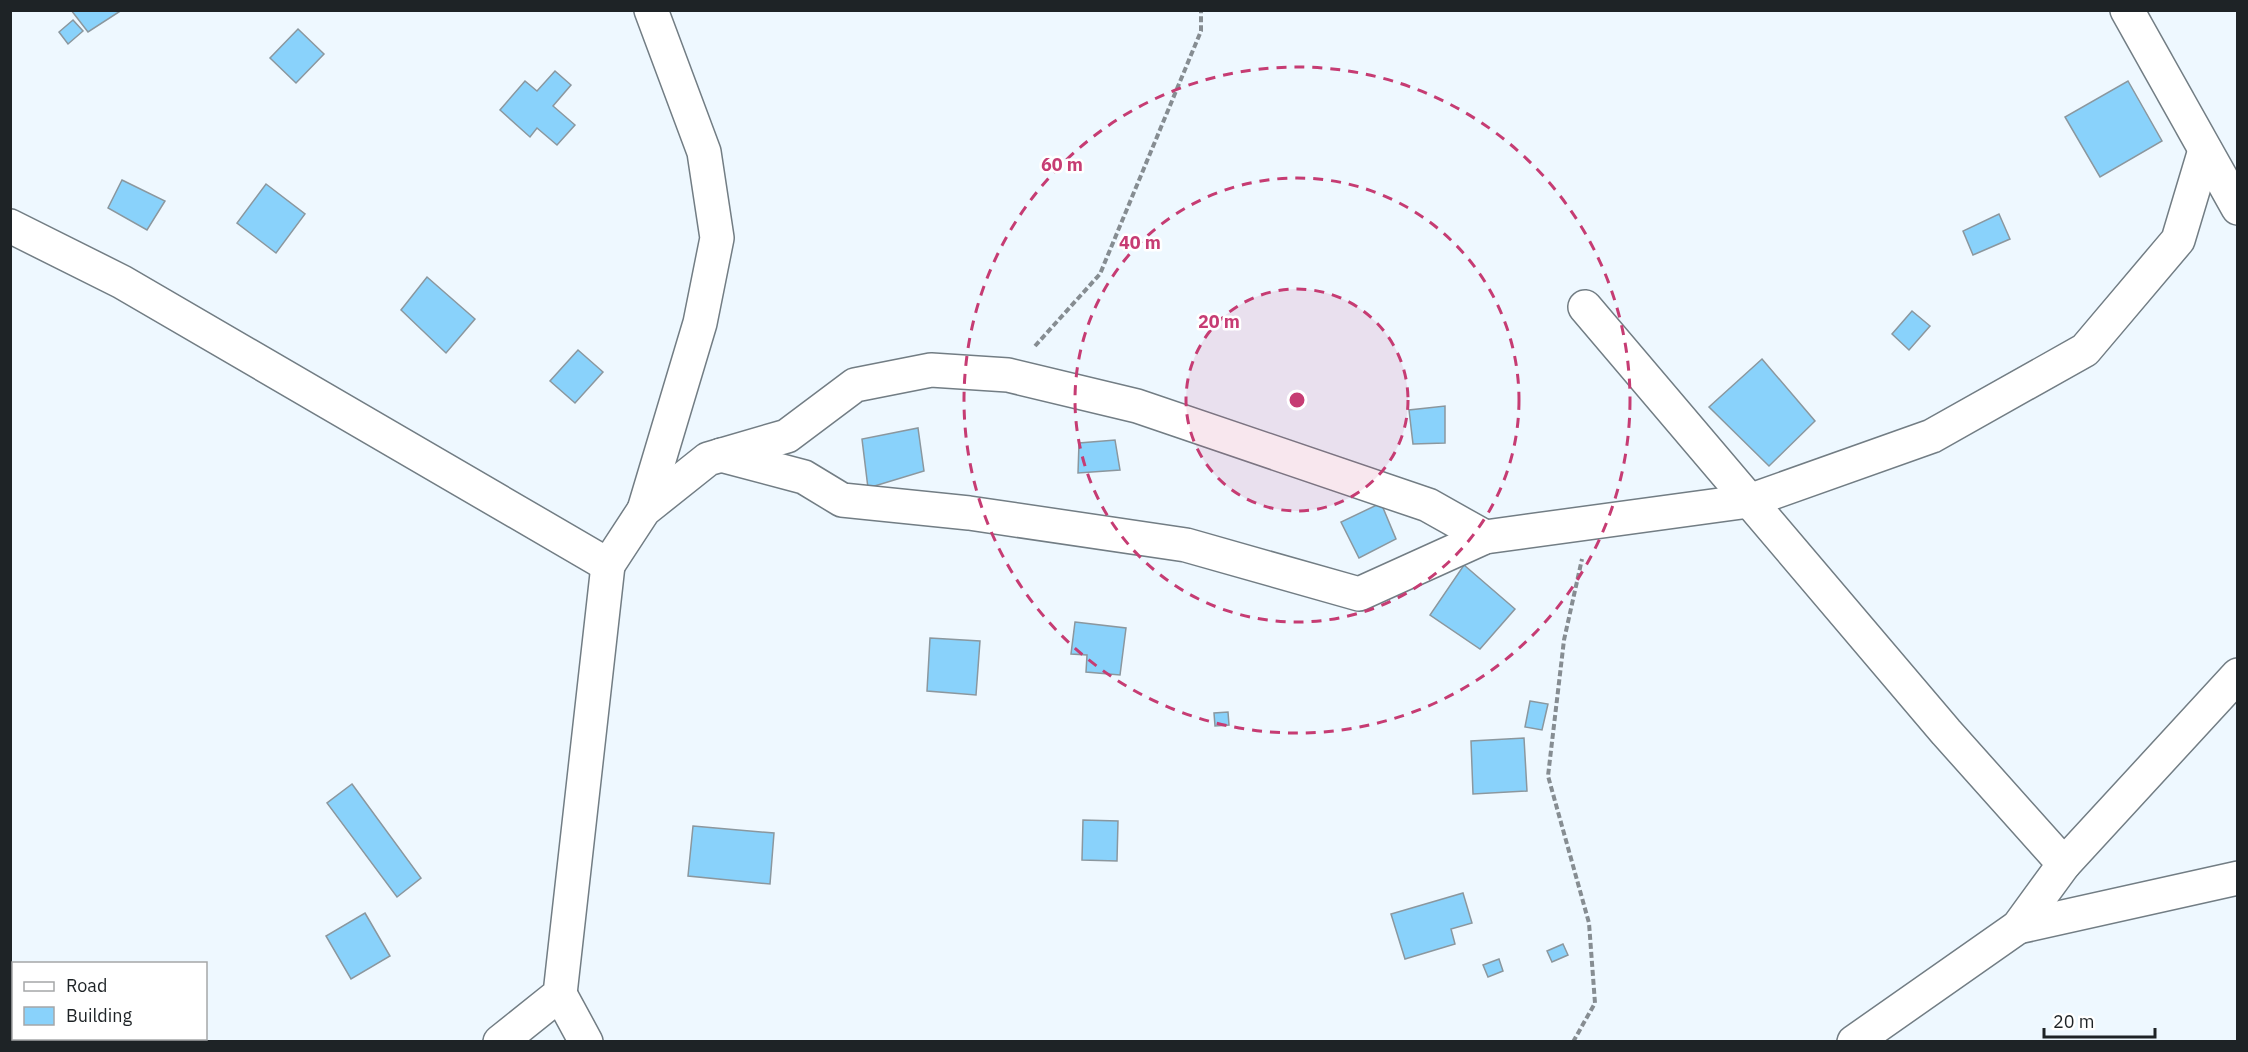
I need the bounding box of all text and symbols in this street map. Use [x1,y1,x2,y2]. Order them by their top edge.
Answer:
text: 60 m [1041,153,1083,176]
text: 40 m [1119,231,1161,254]
text: 20 m [1198,310,1240,333]
centre of rings [1287,390,1307,410]
legend [12,962,207,1040]
text: Road [66,974,107,997]
scale bar [2044,1001,2155,1039]
text: Building [66,1004,133,1027]
text: 20 m [2053,1010,2095,1033]

